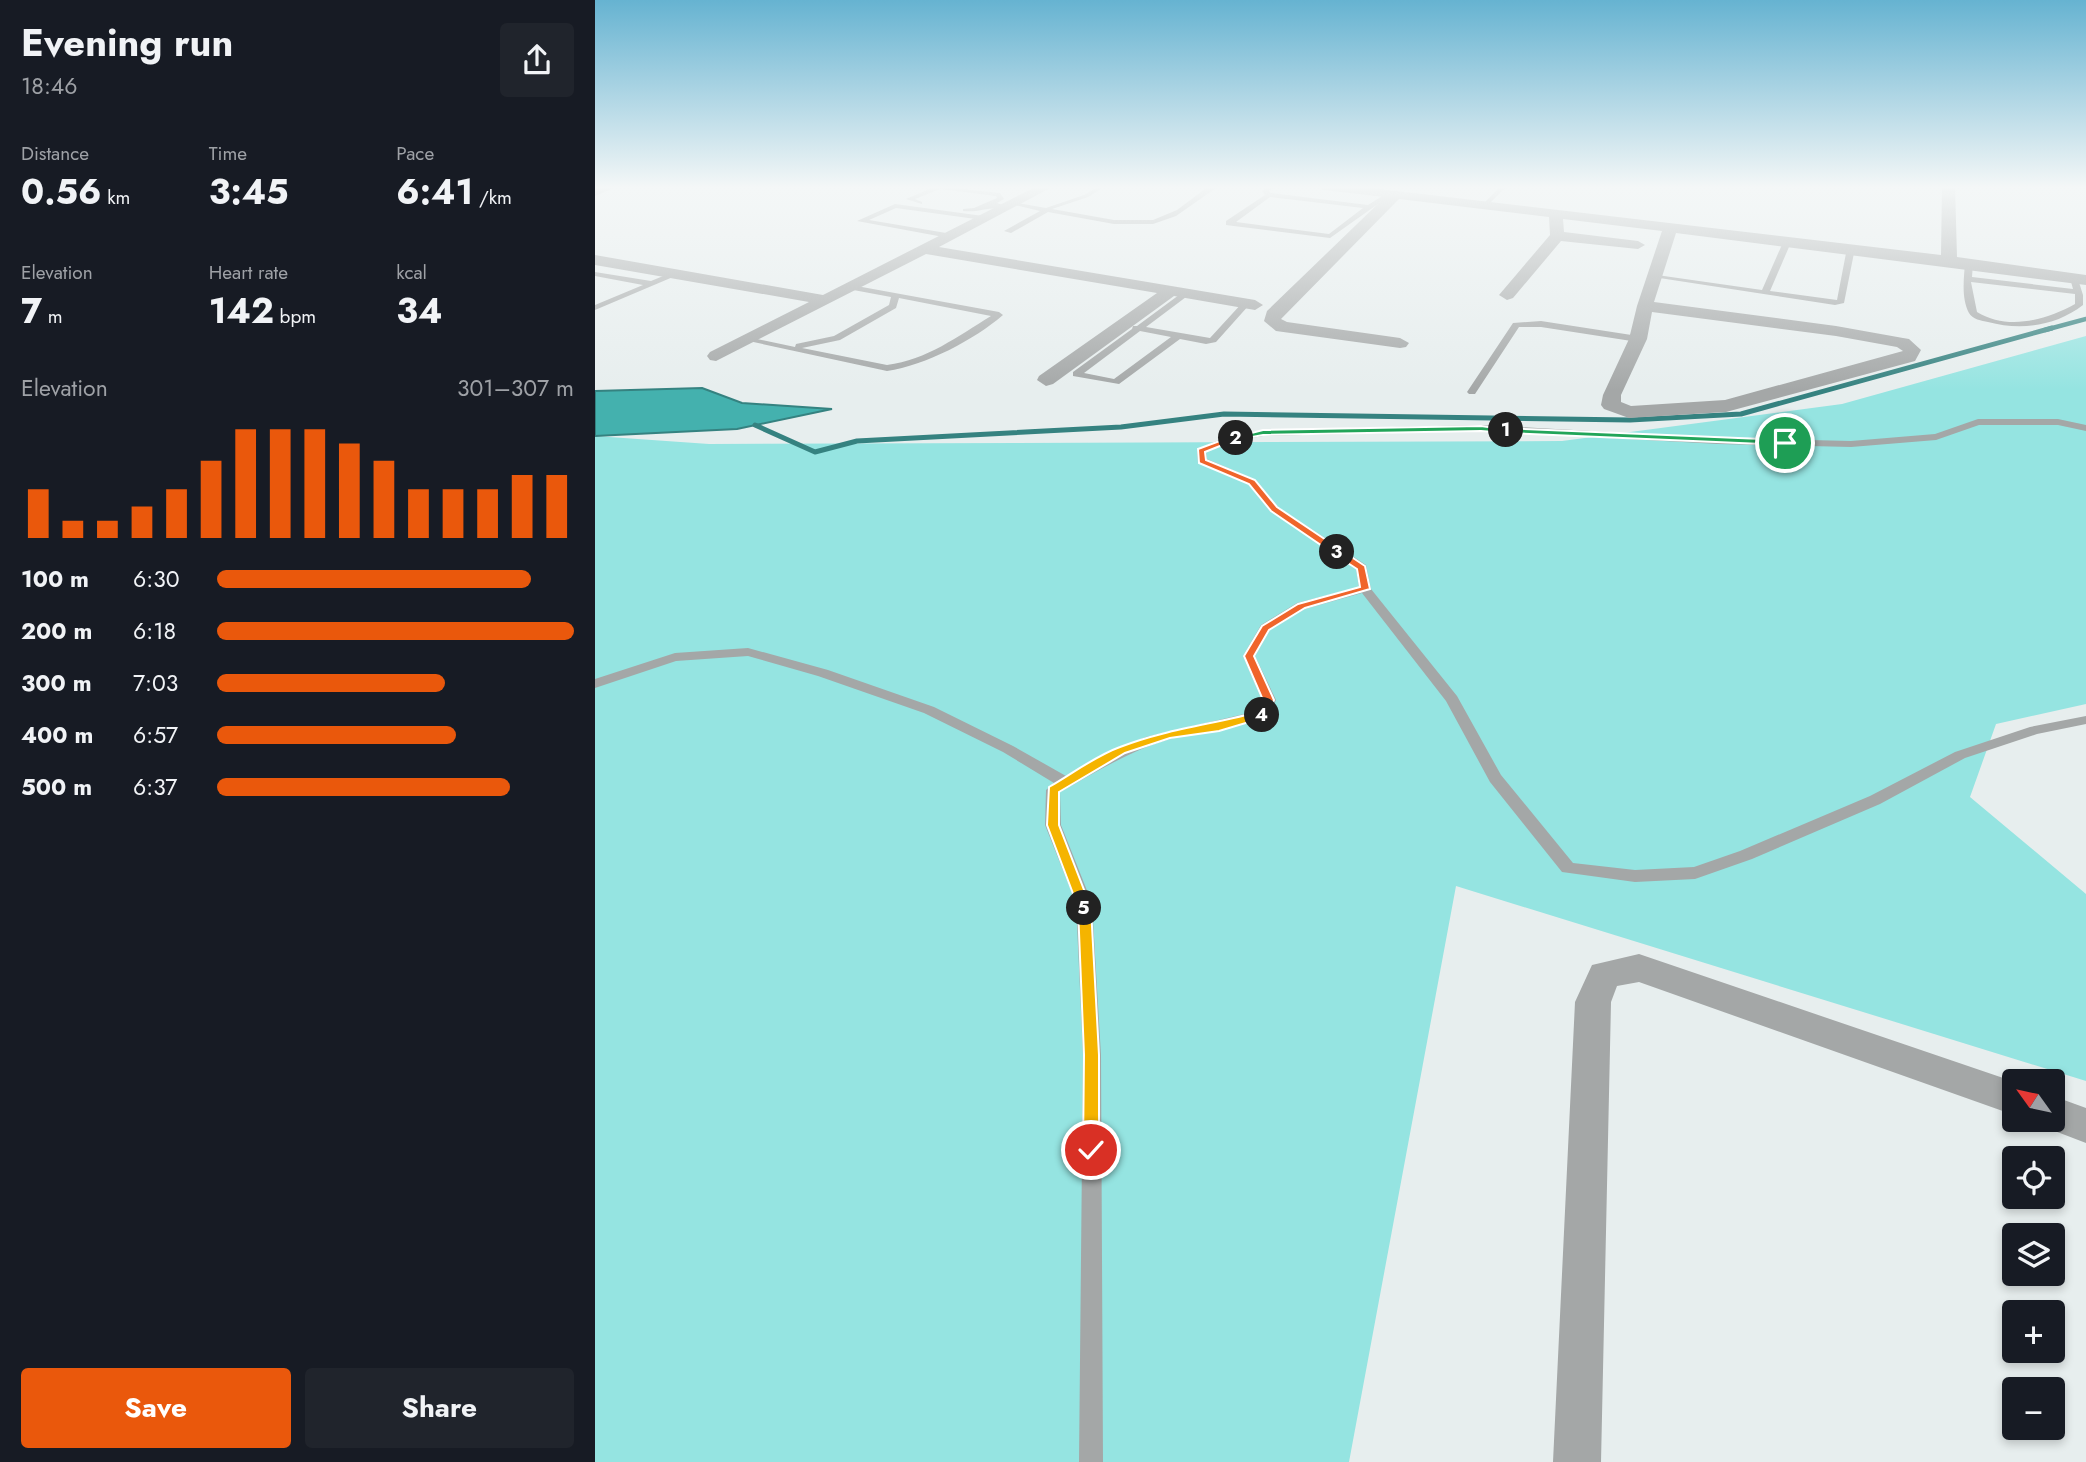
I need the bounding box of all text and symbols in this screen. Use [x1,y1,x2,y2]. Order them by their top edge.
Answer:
text: Evening run [21,15,233,70]
button: share [500,23,574,97]
text: 18:46 [21,69,77,103]
text: Distance [21,140,89,167]
text: Time [209,140,247,167]
text: Pace [396,140,434,167]
text: 0.56 [21,167,101,217]
text: 3:45 [209,167,289,217]
text: 6:41 [396,167,473,217]
text: km [101,184,130,211]
text: /km [473,184,512,211]
text: Elevation [21,259,93,286]
text: Heart rate [209,259,288,286]
text: kcal [396,259,427,286]
text: 7 [21,286,42,336]
text: 142 [209,286,274,336]
text: 34 [396,286,443,336]
text: m [42,303,63,330]
text: bpm [274,303,316,330]
text: Elevation [21,371,108,405]
text: 301–307 m [457,371,574,405]
pin: 1 [1489,412,1523,448]
pin [1755,413,1815,473]
text: 1 [1501,416,1510,443]
pin: 2 [1219,420,1253,456]
text: 2 [1229,424,1242,451]
icon: arrive [1766,424,1804,462]
pin: 3 [1319,534,1355,570]
text: 3 [1331,538,1342,565]
text: 100 m [21,562,89,596]
text: 6:30 [133,562,180,596]
text: 200 m [21,614,92,648]
text: 6:18 [133,614,176,648]
text: 300 m [21,666,92,700]
text: 7:03 [133,666,178,700]
pin: 4 [1245,698,1279,732]
text: 4 [1255,701,1268,728]
text: 400 m [21,718,93,752]
text: 6:57 [133,718,178,752]
text: 500 m [21,770,92,804]
text: 6:37 [133,770,177,804]
pin: 5 [1067,890,1101,926]
text: 5 [1077,894,1090,921]
north arrow [2002,1069,2065,1132]
map controls [2002,1069,2065,1440]
pin [1061,1120,1121,1180]
icon: check [1072,1131,1110,1169]
button: locate [2002,1146,2065,1209]
button: layers [2002,1223,2065,1286]
button: + [2002,1300,2065,1363]
button: Save [21,1368,291,1448]
button: Share [305,1368,574,1448]
button: − [2002,1377,2065,1440]

